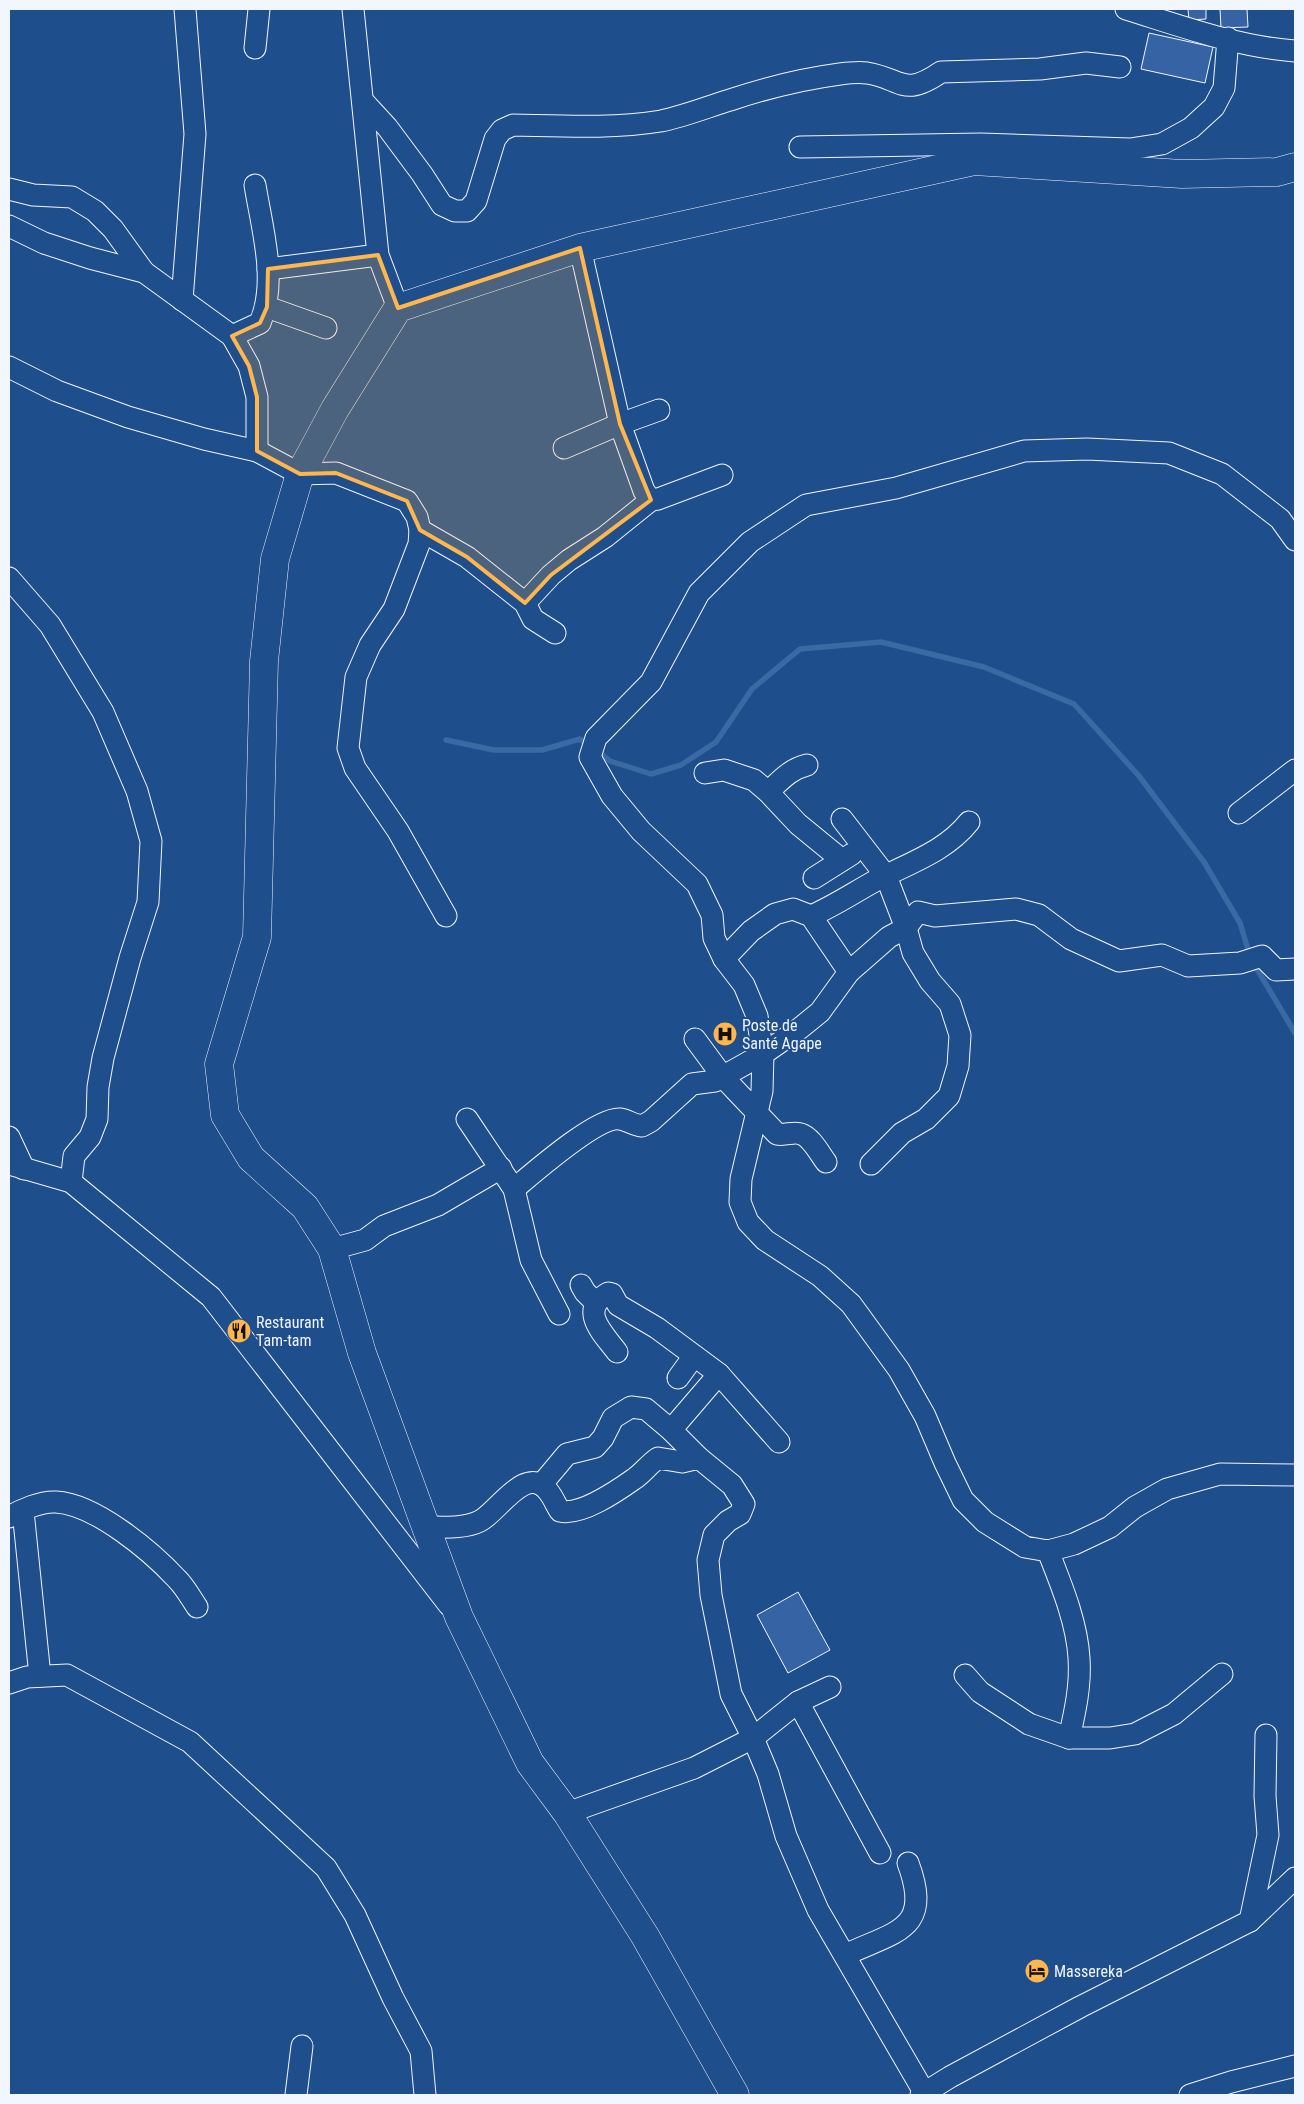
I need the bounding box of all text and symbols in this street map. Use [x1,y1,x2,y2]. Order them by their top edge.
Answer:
place label: Poste de Santé Agape [742,1016,822,1053]
hospital icon: Poste de Santé Agape [712,1021,738,1047]
place label: Restaurant Tam-tam [256,1313,324,1350]
restaurant icon: Restaurant Tam-tam [226,1318,252,1344]
hotel icon: Massereka [1024,1958,1050,1984]
place label: Massereka [1054,1962,1123,1981]

